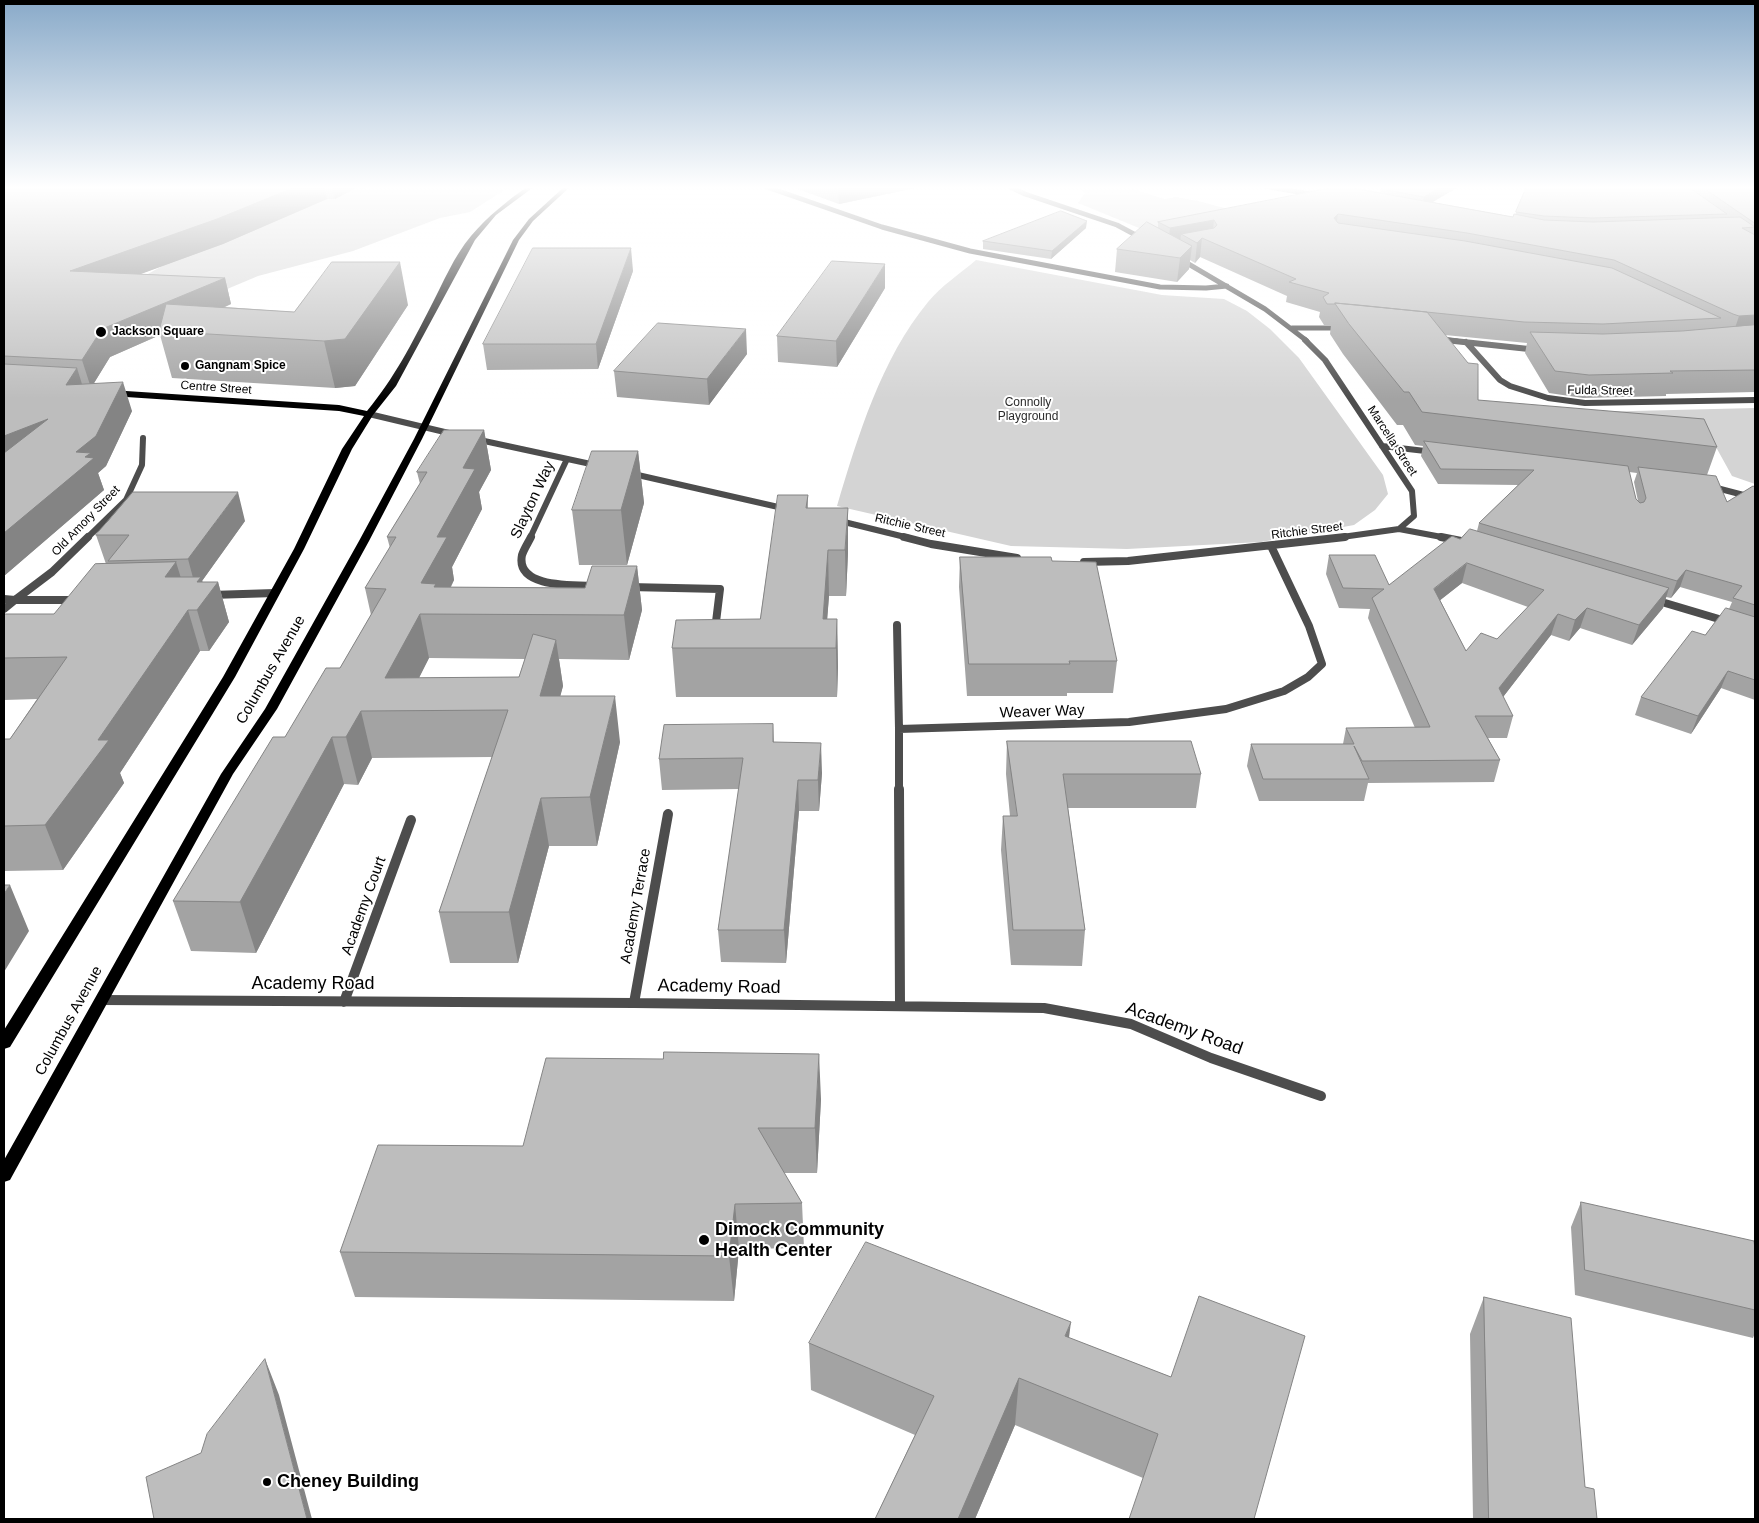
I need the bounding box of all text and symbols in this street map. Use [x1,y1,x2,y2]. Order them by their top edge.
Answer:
marker: Jackson Square [94,325,108,339]
place label: Jackson Square [112,325,204,339]
place label: Gangnam Spice [195,359,286,373]
marker: Gangnam Spice [179,360,191,372]
street label: Centre Street [180,378,252,398]
street label: Fulda Street [1567,383,1633,399]
park label: Connolly Playground [998,396,1058,424]
street label: Marcella Street [1364,403,1420,479]
street label: Slayton Way [507,458,559,542]
street label: Old Amory Street [49,483,123,559]
street label: Ritchie Street [873,511,947,541]
street label: Ritchie Street [1270,519,1344,543]
street label: Columbus Avenue [233,613,309,727]
street label: Weaver Way [999,702,1085,722]
street label: Academy Terrace [617,847,655,965]
street label: Academy Court [338,854,390,958]
street label: Columbus Avenue [31,963,107,1079]
street label: Academy Road [251,973,375,995]
street label: Academy Road [657,975,781,999]
street label: Academy Road [1122,998,1246,1060]
place label: Dimock Community Health Center [715,1219,884,1262]
marker: Dimock Community Health Center [697,1233,711,1247]
place label: Cheney Building [277,1471,419,1493]
marker: Cheney Building [261,1476,273,1488]

